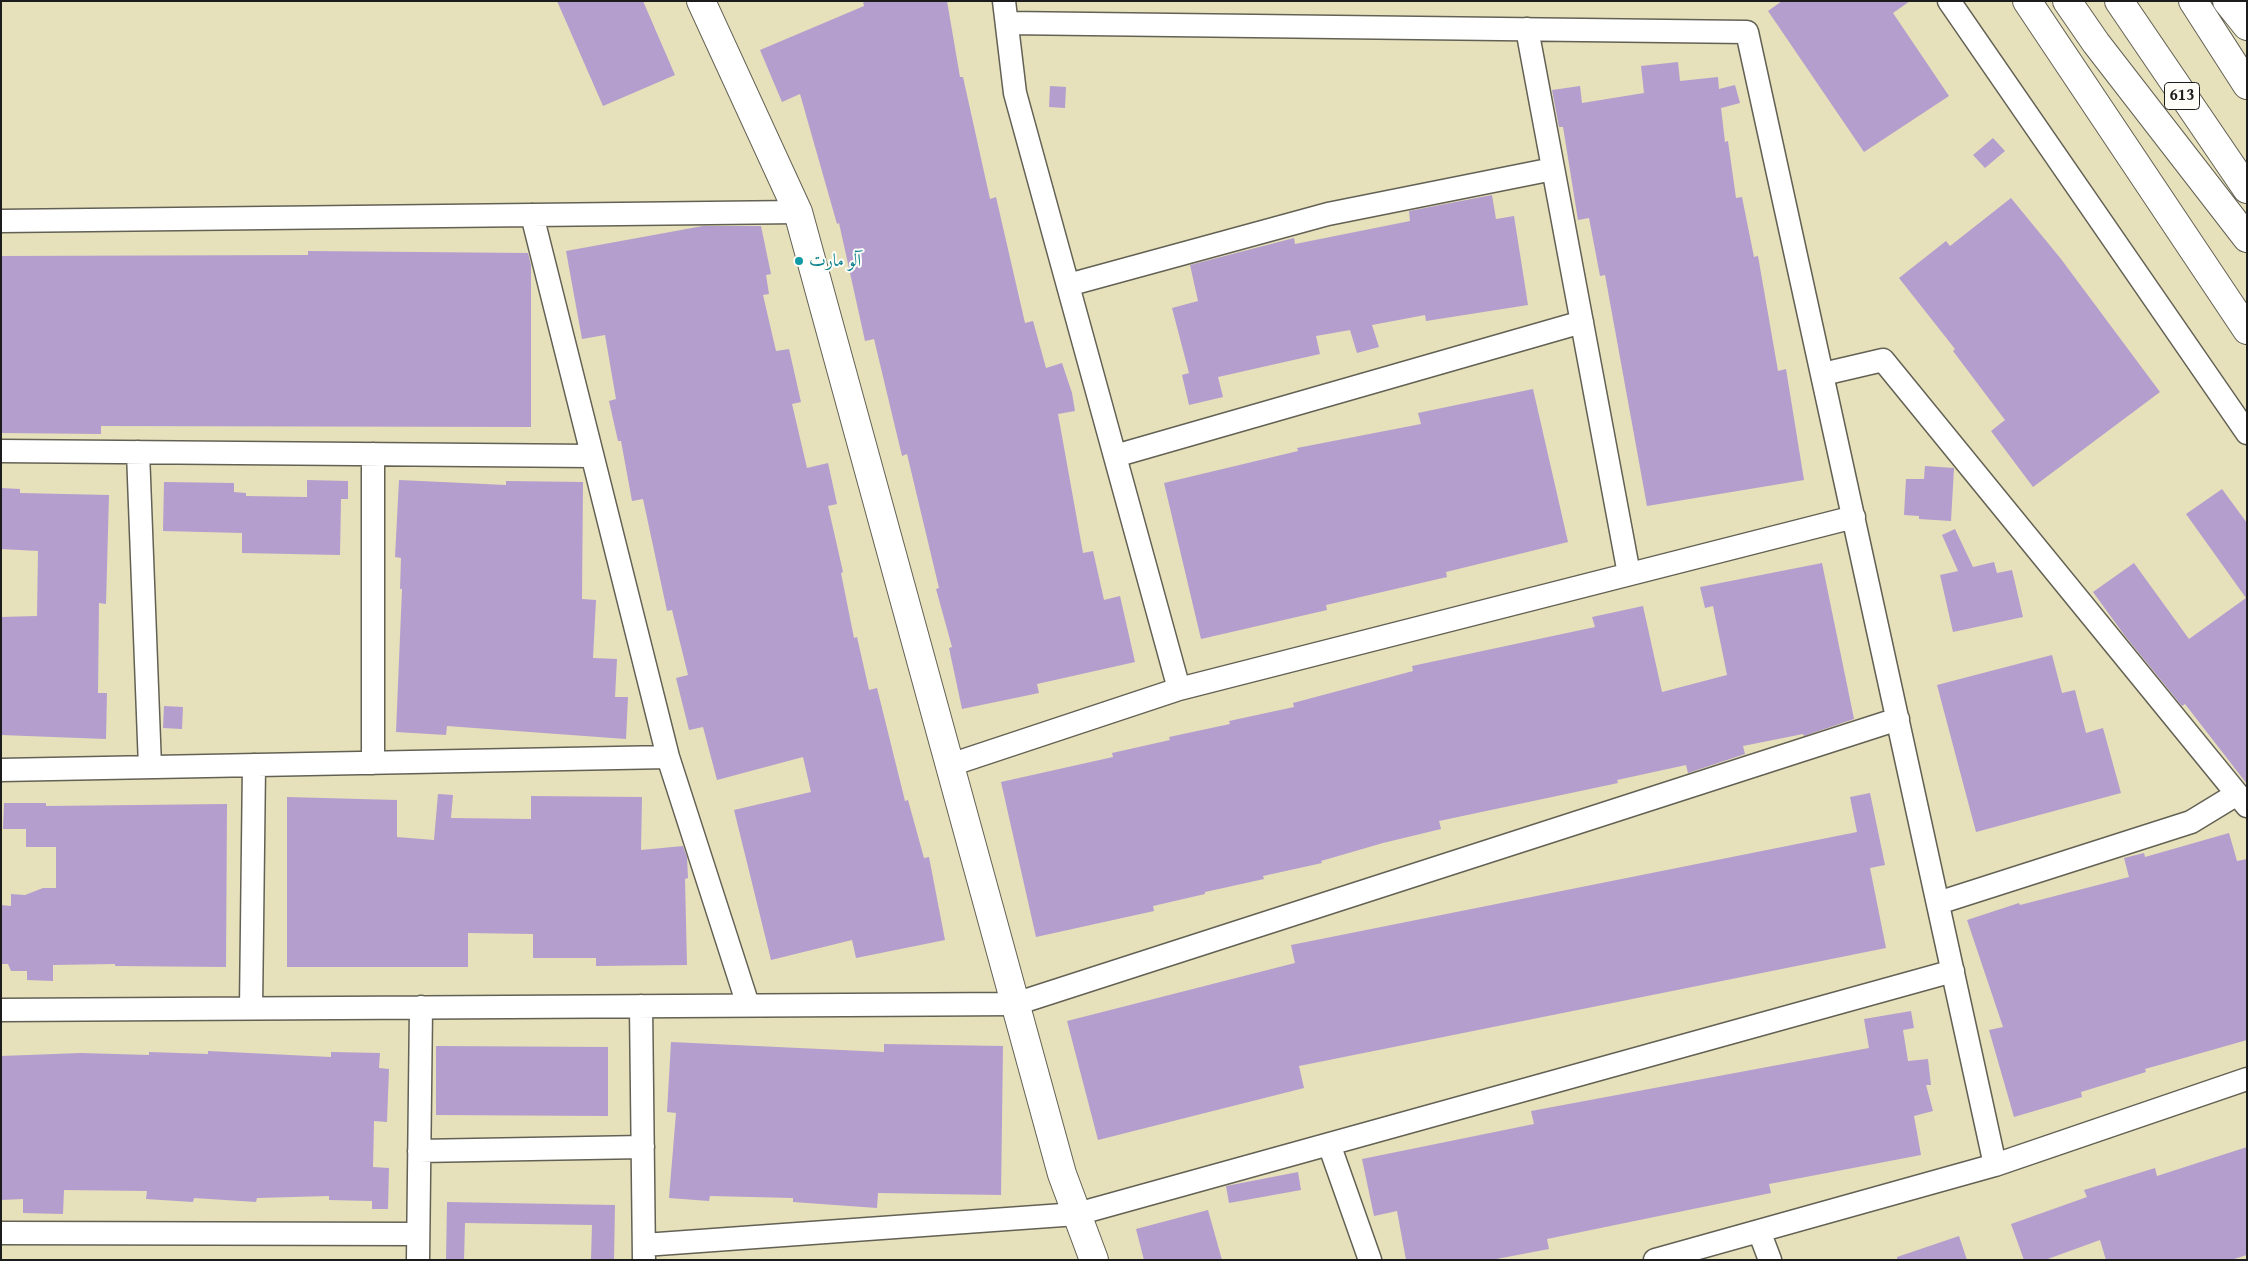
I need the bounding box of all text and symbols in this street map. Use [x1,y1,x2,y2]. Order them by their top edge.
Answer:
road number: 613 [2164,82,2200,110]
place label: آلو مارت [809,250,861,272]
marker: آلو مارت [793,255,805,267]

